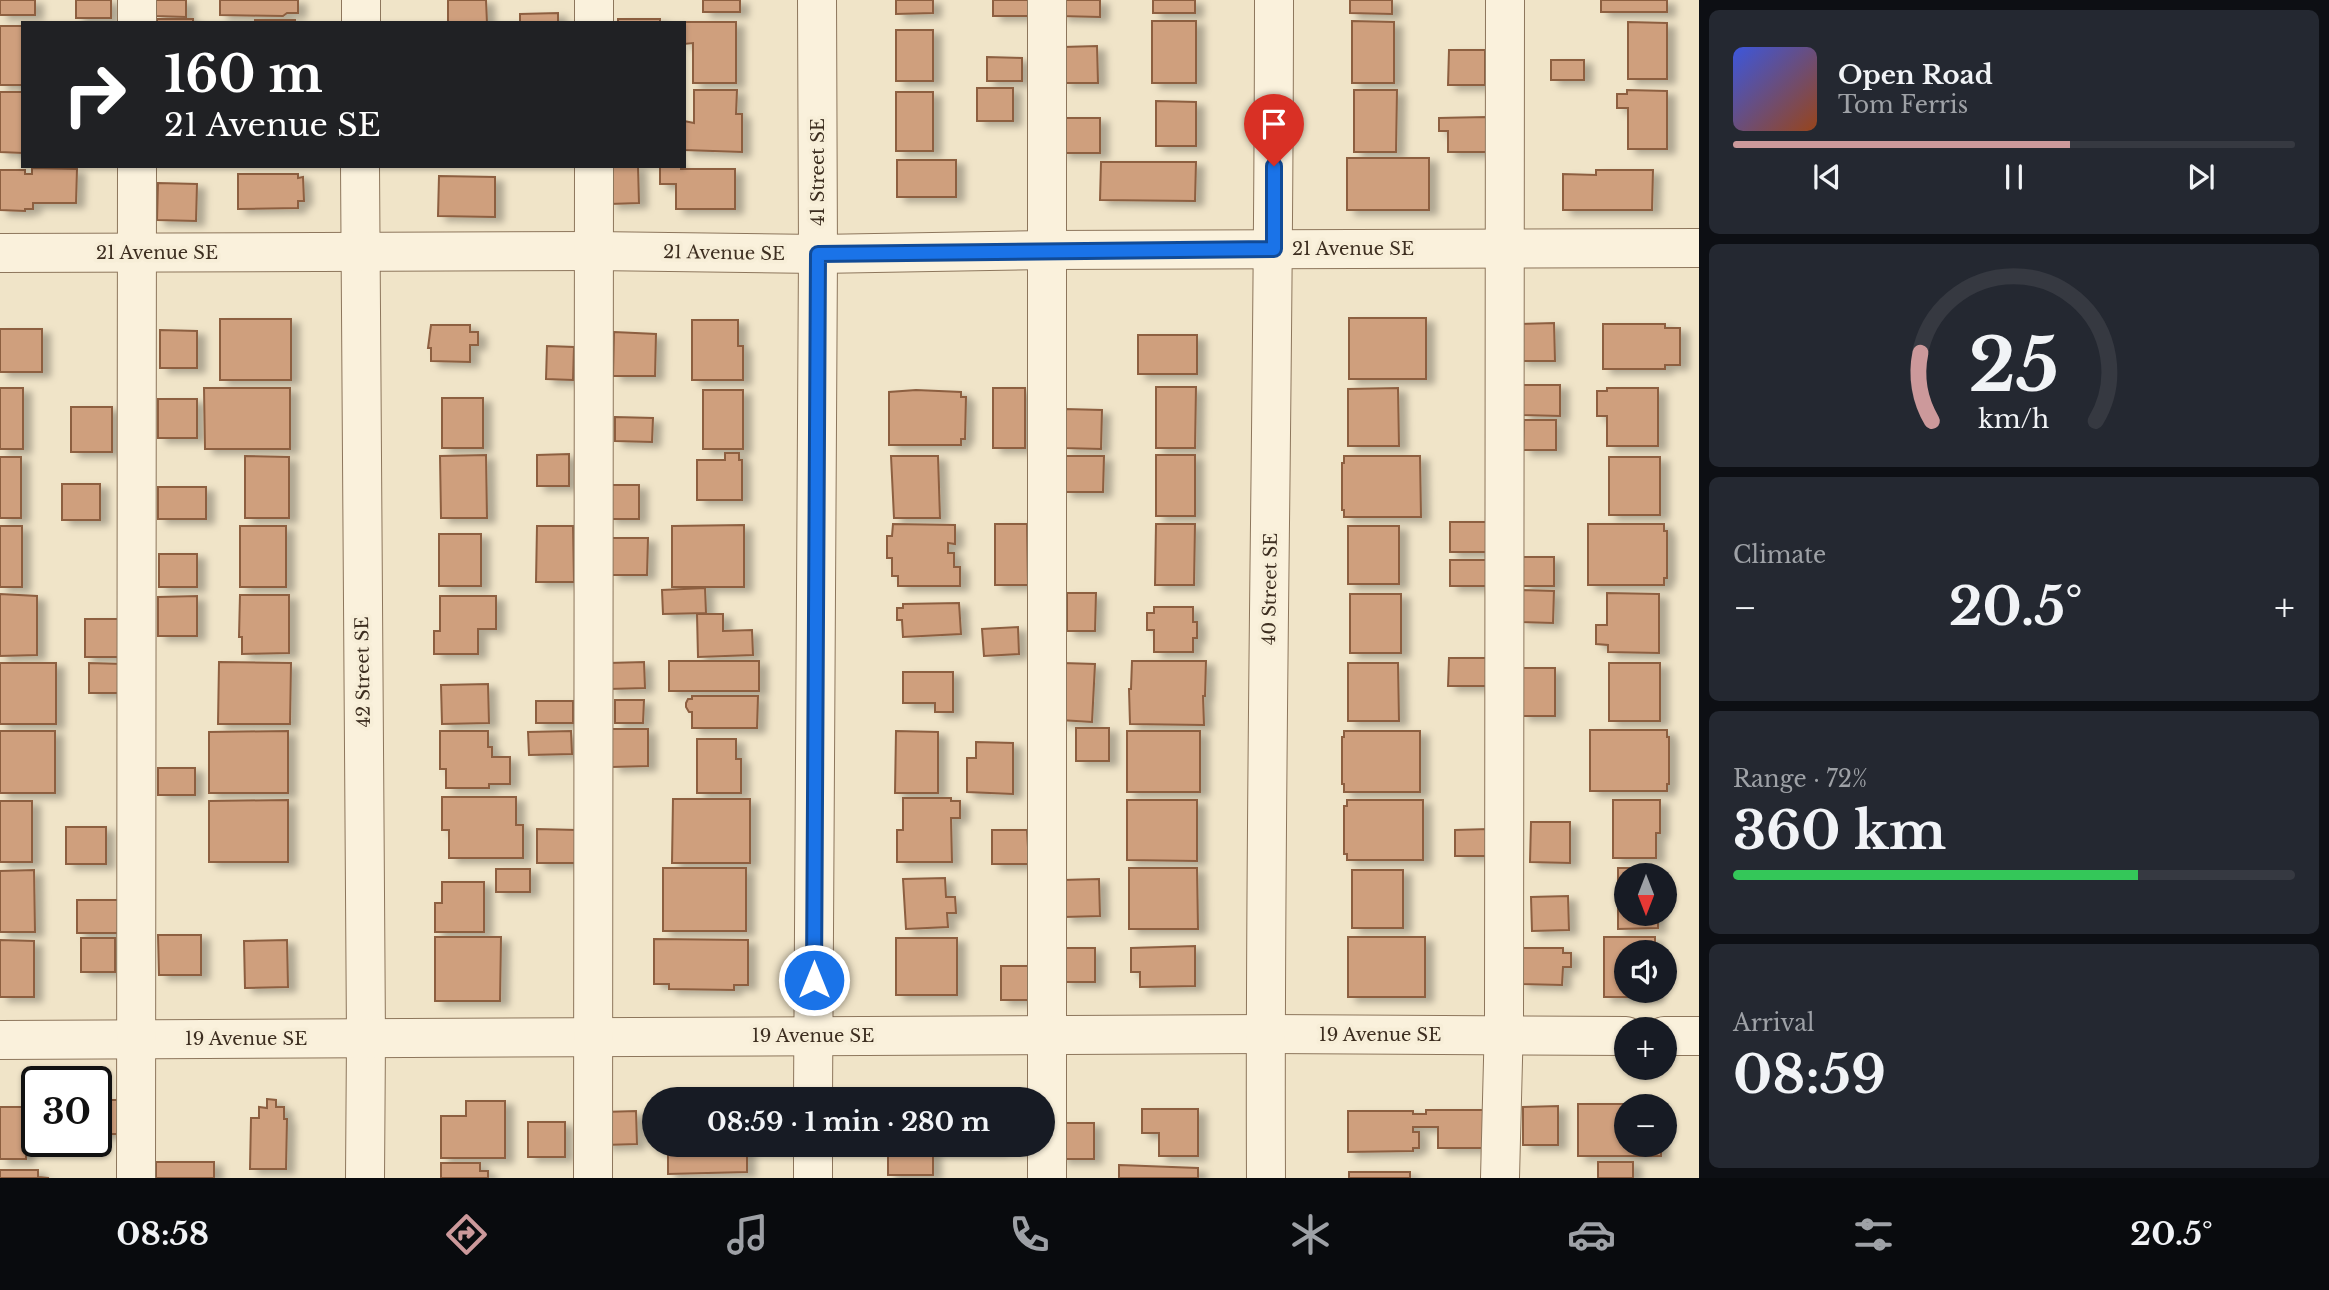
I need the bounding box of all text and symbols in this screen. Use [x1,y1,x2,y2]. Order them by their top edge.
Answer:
text: 160 m [164,44,323,105]
icon: right [49,49,140,140]
text: Open Road [1838,59,1993,91]
text: Tom Ferris [1838,91,1968,119]
pin [1244,94,1304,166]
text: 21 Avenue SE [164,105,381,145]
icon: arrive [1255,105,1293,143]
street label: 41 Street SE [807,118,829,226]
icon: previous [1808,158,1846,196]
icon: pause [1995,158,2033,196]
icon: next [2182,158,2220,196]
street label: 21 Avenue SE [1292,238,1414,260]
street label: 21 Avenue SE [663,241,785,265]
street label: 21 Avenue SE [96,242,218,264]
text: 25 [1969,321,2059,412]
text: km/h [1979,404,2049,435]
street label: 40 Street SE [1258,533,1282,645]
text: Climate [1733,541,1826,569]
text: 20.5° [1949,575,2083,639]
text: − [1733,584,1757,631]
text: + [2274,584,2295,631]
street label: 42 Street SE [351,616,375,728]
text: Range · 72% [1733,765,1867,793]
text: 360 km [1733,799,1946,863]
north arrow [1614,863,1676,926]
map controls [1614,863,1677,1157]
button: sound [1614,940,1677,1003]
position arrow [777,943,851,1017]
text: Arrival [1733,1009,1814,1037]
button: + [1614,1017,1677,1080]
street label: 19 Avenue SE [1319,1024,1441,1046]
street label: 19 Avenue SE [752,1025,874,1047]
street label: 19 Avenue SE [185,1028,307,1050]
text: 08:59 [1733,1043,1886,1107]
speed limit sign: 30 [21,1066,112,1157]
button: − [1614,1094,1677,1157]
text: 08:59 · 1 min · 280 m [707,1106,990,1138]
icon: directions [442,1210,491,1259]
icon: music [723,1210,772,1259]
icon: phone [1005,1210,1054,1259]
icon: climate [1286,1210,1335,1259]
icon: car [1567,1210,1616,1259]
icon: filters [1849,1210,1898,1259]
text: 08:58 [116,1214,209,1254]
text: 20.5° [2130,1214,2213,1254]

